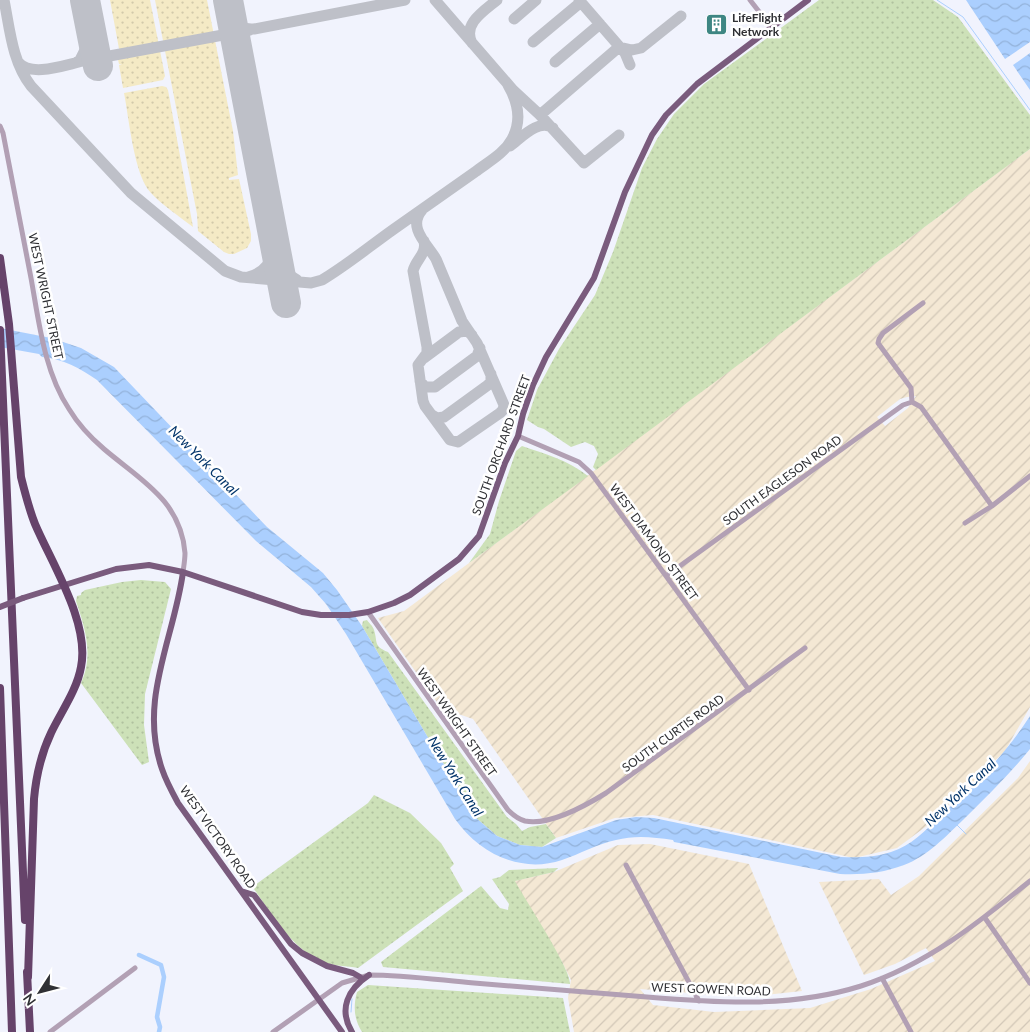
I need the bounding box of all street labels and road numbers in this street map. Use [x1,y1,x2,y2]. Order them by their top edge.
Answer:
street label: WEST WRIGHT STREET [25,232,67,360]
street label: SOUTH ORCHARD STREET [469,373,533,517]
street label: SOUTH EAGLESON ROAD [720,432,844,528]
street label: WEST DIAMOND STREET [607,481,701,603]
street label: WEST WRIGHT STREET [414,665,500,779]
street label: SOUTH CURTIS ROAD [619,691,727,775]
street label: WEST VICTORY ROAD [177,783,259,891]
street label: WEST GOWEN ROAD [651,979,771,999]

